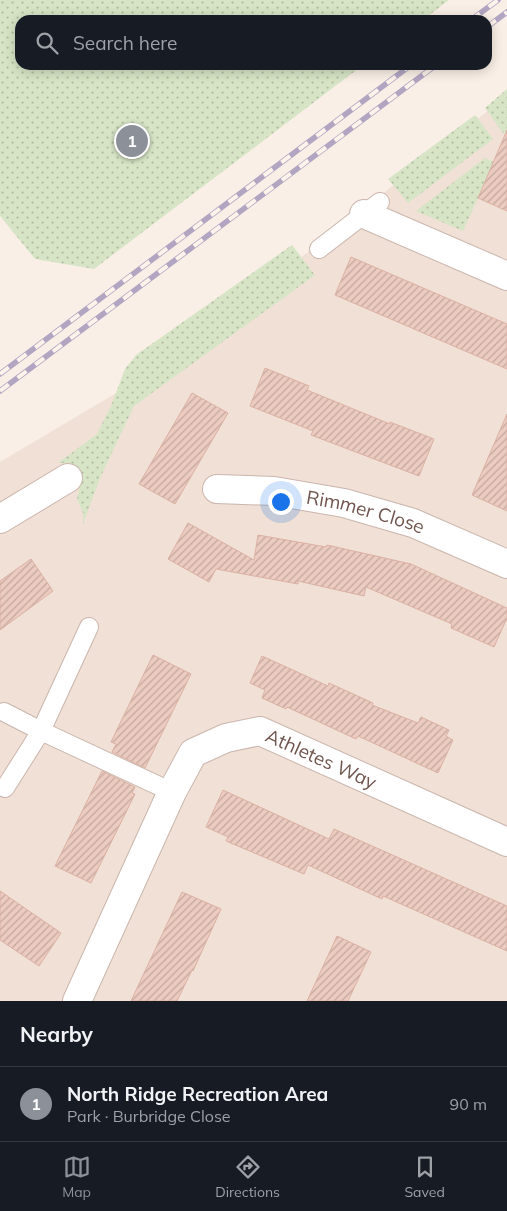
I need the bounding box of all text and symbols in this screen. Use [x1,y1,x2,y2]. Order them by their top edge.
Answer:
search box [15,15,492,70]
icon: search [33,29,61,57]
text: Search here [73,31,177,55]
pin: 1 [116,122,148,160]
street label: Rimmer Close [305,485,429,539]
your location [268,489,294,515]
street label: Athletes Way [262,723,381,794]
text: Nearby [20,1021,93,1047]
text: North Ridge Recreation Area [67,1082,328,1106]
text: 1 [31,1094,41,1114]
text: 90 m [450,1094,487,1114]
text: Park · Burbridge Close [67,1106,231,1126]
tab: Map [62,1153,91,1201]
tab: Directions [215,1153,280,1201]
tab: Saved [404,1153,445,1201]

